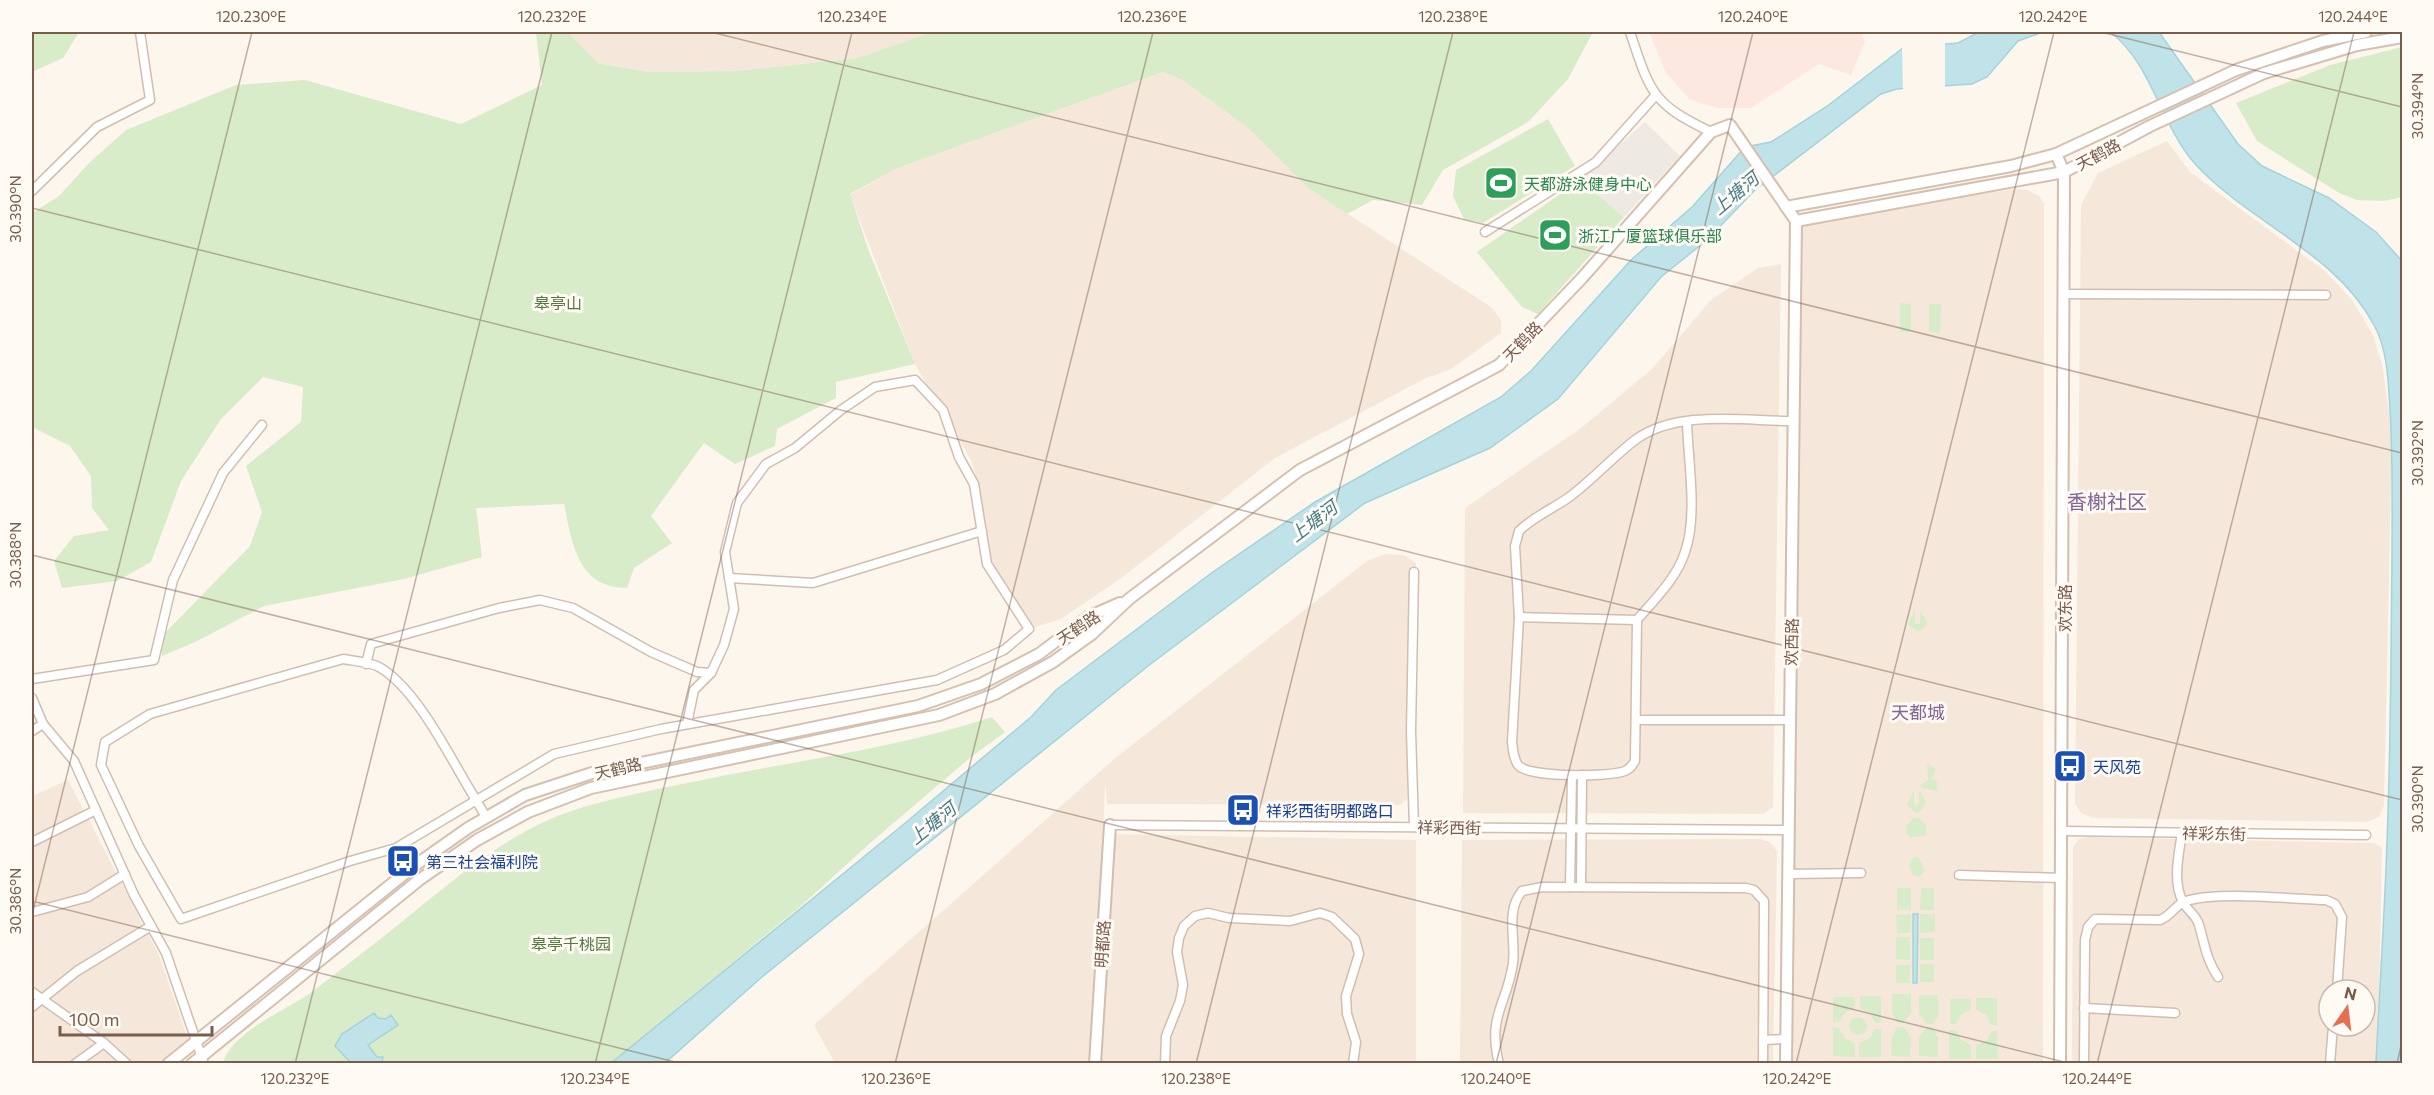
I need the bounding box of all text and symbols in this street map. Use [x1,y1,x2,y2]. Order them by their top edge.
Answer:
text: 120.230°E [216,7,286,25]
text: 120.232°E [518,7,587,25]
text: 120.234°E [817,7,887,25]
text: 120.236°E [1117,7,1187,25]
text: 120.238°E [1418,7,1488,25]
text: 120.240°E [1718,7,1788,25]
text: 120.242°E [2019,7,2088,25]
text: 120.244°E [2318,7,2388,25]
text: 30.394°N [2408,73,2426,139]
street label: 天鹤路 [2072,134,2124,174]
sports icon: 天都游泳健身中心 [1483,165,1519,201]
water label: 上塘河 [1707,165,1765,219]
place label: 天都游泳健身中心 [1524,174,1652,193]
text: 30.390°N [6,175,24,243]
sports icon: 浙江广厦篮球俱乐部 [1537,217,1573,253]
place label: 浙江广厦篮球俱乐部 [1578,226,1722,245]
park label: 皋亭山 [534,293,582,312]
street label: 天鹤路 [1498,317,1546,365]
text: 30.392°N [2408,420,2426,486]
district label: 香榭社区 [2067,489,2147,513]
water label: 上塘河 [1285,494,1344,546]
text: 30.388°N [6,522,24,588]
street label: 欢东路 [2055,584,2074,632]
street label: 天鹤路 [1053,606,1103,648]
street label: 欢西路 [1781,618,1801,666]
district label: 天都城 [1891,701,1945,723]
bus stop icon: 天风苑 [2052,748,2088,784]
street label: 天鹤路 [592,753,644,783]
place label: 天风苑 [2093,757,2141,776]
text: 30.390°N [2408,765,2426,833]
bus stop icon: 祥彩西街明都路口 [1225,792,1261,828]
water label: 上塘河 [904,796,962,849]
place label: 祥彩西街明都路口 [1266,801,1394,820]
street label: 祥彩西街 [1417,817,1481,837]
street label: 祥彩东街 [2182,823,2246,843]
bus stop icon: 第三社会福利院 [385,843,421,879]
place label: 第三社会福利院 [426,852,538,871]
text: 30.386°N [6,868,24,934]
street label: 明都路 [1091,919,1113,969]
park label: 皋亭千桃园 [531,934,611,953]
north arrow [2317,978,2377,1038]
text: N [2343,982,2359,1004]
scale bar [60,999,212,1037]
text: 100 m [69,1008,119,1030]
text: 120.232°E [261,1069,330,1087]
text: 120.234°E [560,1069,630,1087]
text: 120.236°E [861,1069,931,1087]
text: 120.238°E [1161,1069,1231,1087]
text: 120.240°E [1461,1069,1531,1087]
text: 120.242°E [1763,1069,1832,1087]
text: 120.244°E [2062,1069,2132,1087]

